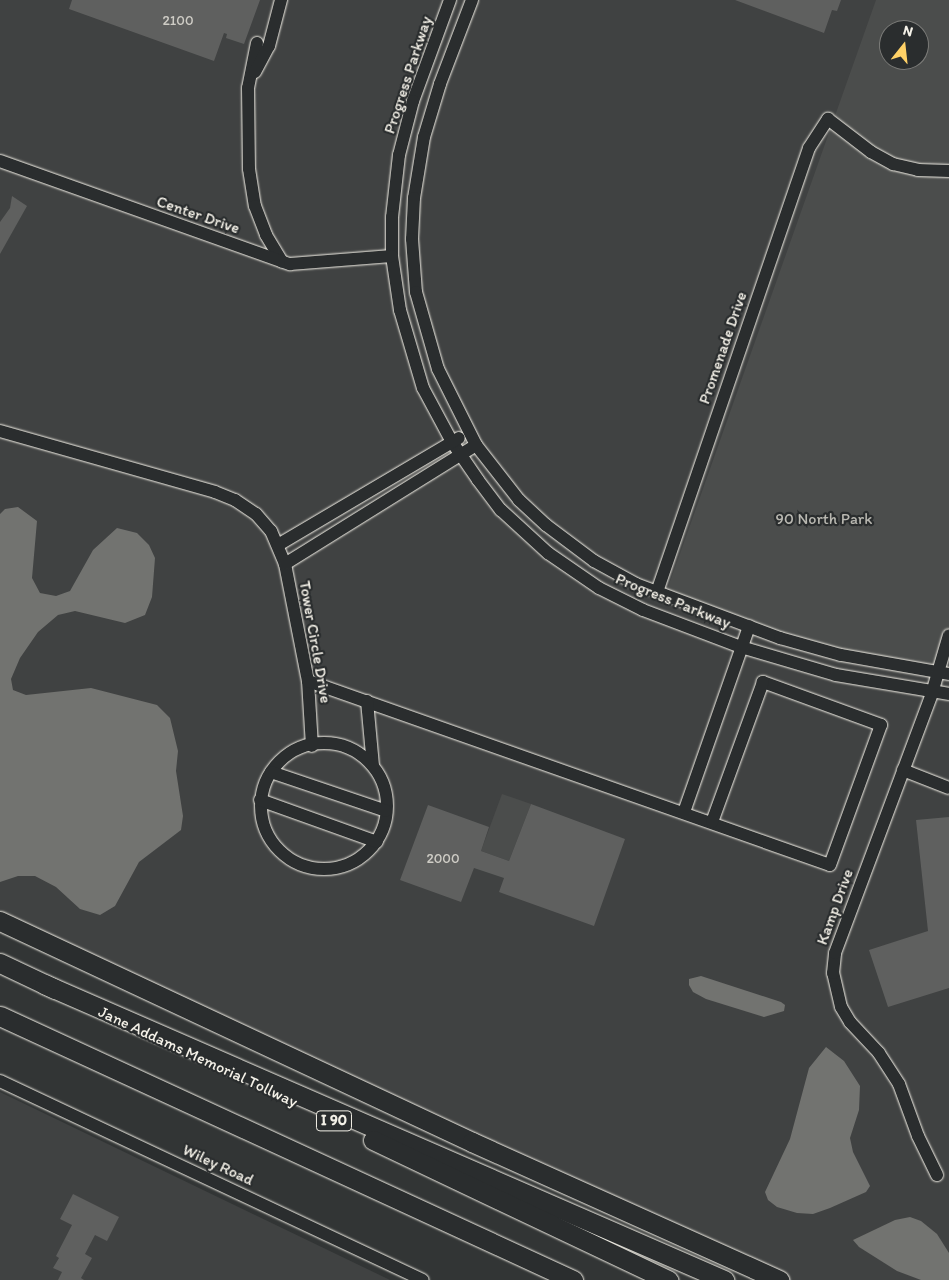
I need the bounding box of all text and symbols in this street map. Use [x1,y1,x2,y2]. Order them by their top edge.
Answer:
house number: 2100 [162,13,194,29]
street label: Progress Parkway [380,14,436,136]
north arrow [879,20,929,70]
text: N [901,22,915,41]
street label: Center Drive [154,192,242,238]
street label: Promenade Drive [695,289,751,407]
park label: 90 North Park [776,509,872,529]
street label: Progress Parkway [613,569,733,633]
street label: Tower Circle Drive [295,580,335,704]
house number: 2000 [426,851,460,867]
street label: Kamp Drive [812,866,858,948]
street label: Jane Addams Memorial Tollway [96,1003,300,1111]
road number: I 90 [315,1108,353,1134]
street label: Wiley Road [180,1140,256,1190]

